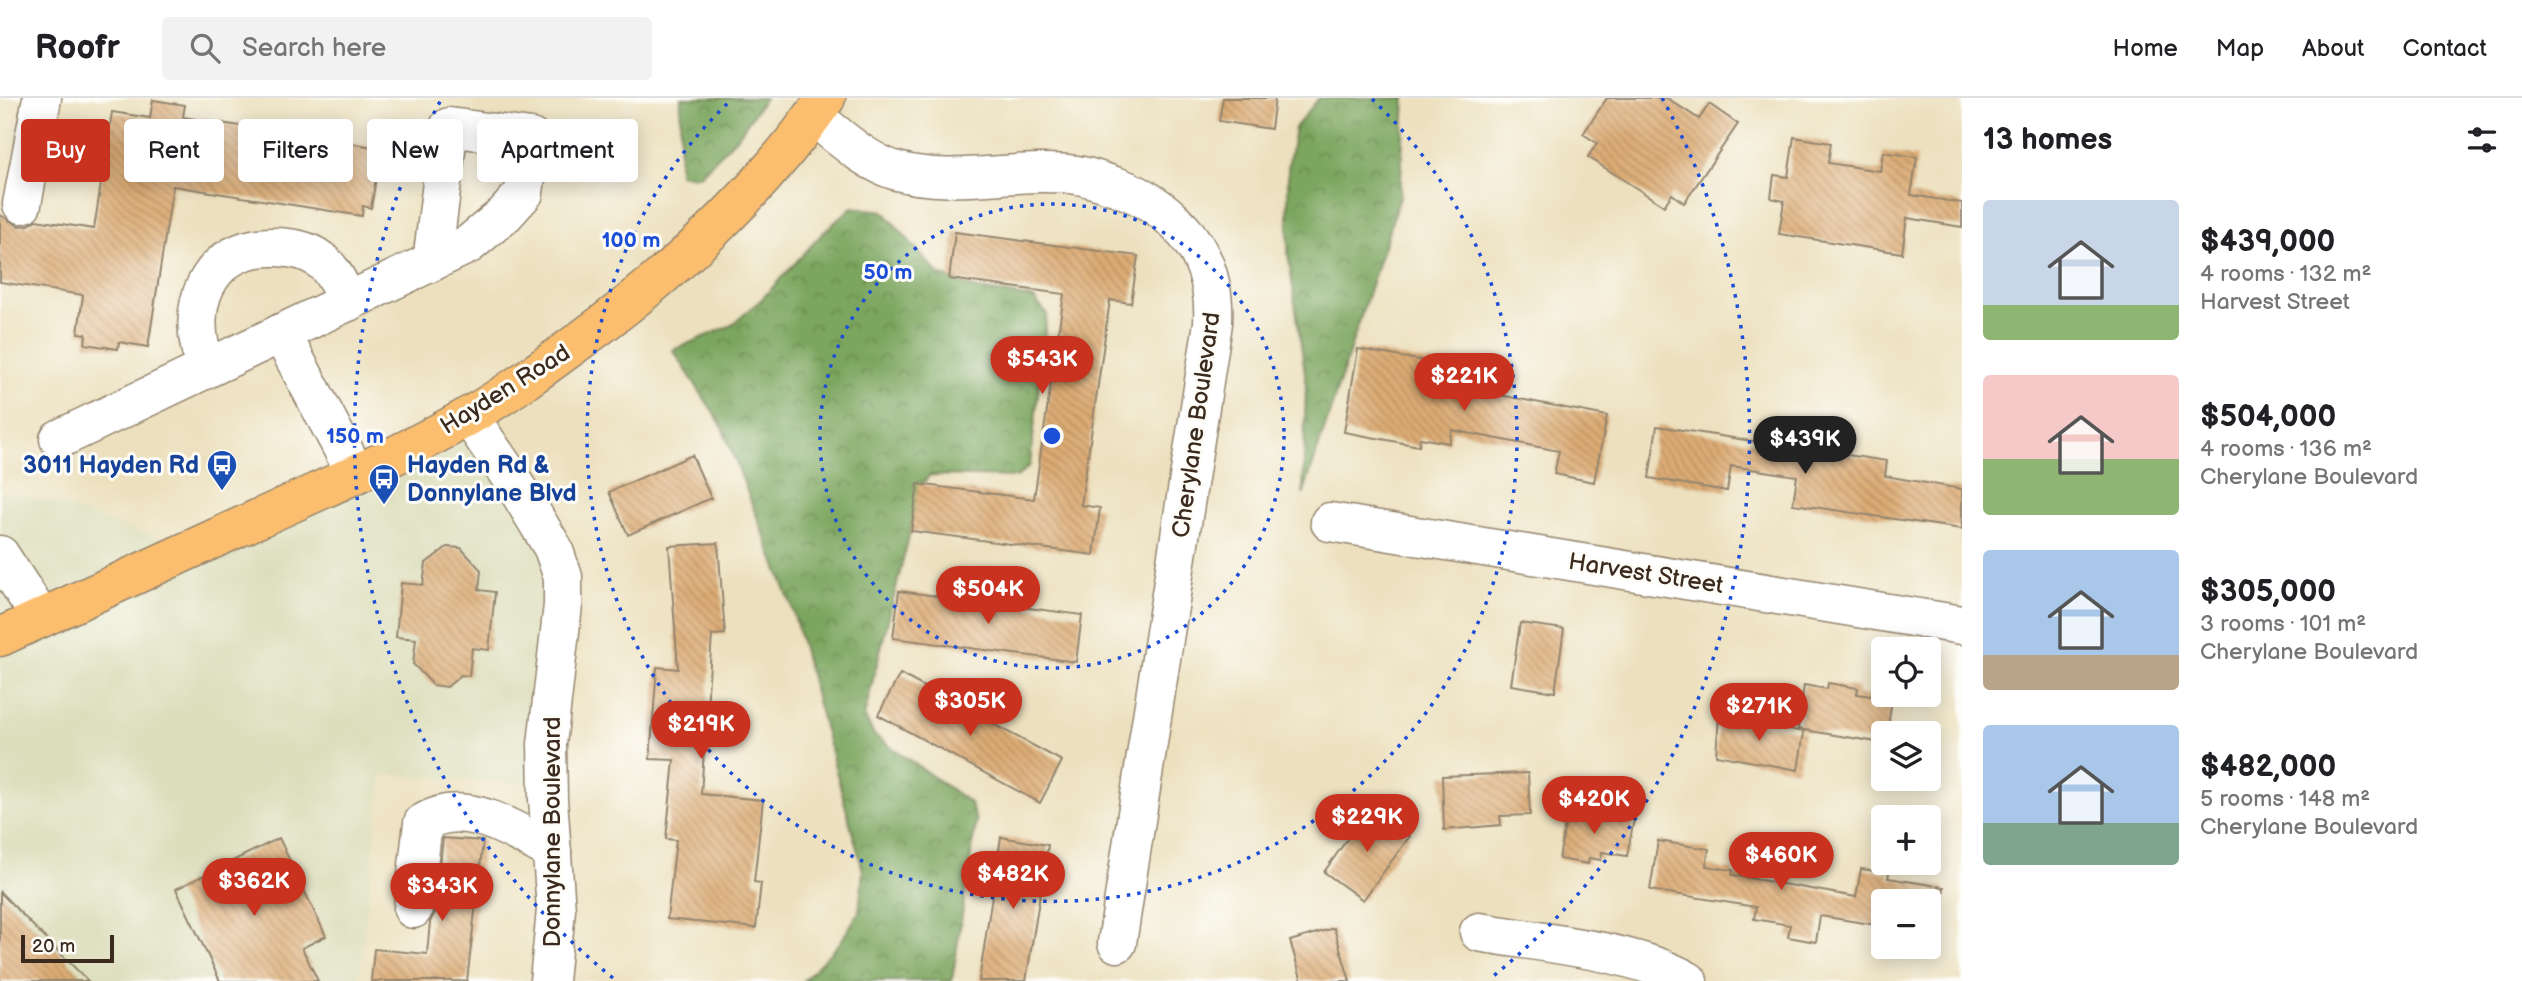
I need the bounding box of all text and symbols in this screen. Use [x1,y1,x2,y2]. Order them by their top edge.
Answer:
search box [162,17,652,80]
text: Roofr [35,28,120,68]
icon: search [186,29,224,67]
text: Search here [242,33,386,64]
text: Home [2113,34,2178,63]
text: Map [2216,34,2264,63]
text: About [2302,34,2364,63]
text: Contact [2402,34,2487,63]
chip: Buy [21,119,110,182]
chip: Rent [124,119,224,182]
chip: Filters [238,119,353,182]
chip: New [367,119,463,182]
chip: Apartment [477,119,638,182]
icon: filters [2463,121,2501,159]
text: 13 homes [1983,122,2112,158]
text: $439,000 [2200,224,2335,260]
text: 100 m [602,228,660,253]
icon: home [2039,228,2123,312]
text: 50 m [864,260,912,285]
text: 4 rooms · 132 m² [2200,260,2371,288]
text: Harvest Street [2200,288,2350,316]
street label: Cherylane Boulevard [1166,310,1227,540]
pin: $543K [993,336,1091,396]
street label: Hayden Road [435,338,575,441]
text: $543K [1006,345,1078,373]
pin: $221K [1415,354,1513,413]
text: $221K [1430,362,1498,390]
text: $504,000 [2200,399,2336,435]
icon: home [2039,403,2123,487]
pin: $439K [1756,416,1854,476]
text: 150 m [326,424,384,449]
centre of rings [1040,424,1064,448]
text: $439K [1769,425,1841,453]
text: 4 rooms · 136 m² [2200,435,2372,463]
bus stop icon: 3011 Hayden Rd [205,448,239,492]
place label: 3011 Hayden Rd [23,451,199,480]
place label: Hayden Rd & Donnylane Blvd [407,451,577,508]
bus stop icon: Hayden Rd & Donnylane Blvd [367,462,401,506]
text: Cherylane Boulevard [2200,463,2418,491]
street label: Harvest Street [1566,547,1726,600]
pin: $504K [939,566,1037,626]
text: $305,000 [2200,574,2336,610]
text: $504K [952,575,1024,603]
icon: home [2039,578,2123,662]
text: 3 rooms · 101 m² [2200,610,2366,638]
map controls [1871,637,1941,959]
button: locate [1871,637,1941,707]
text: Cherylane Boulevard [2200,638,2418,666]
pin: $305K [921,678,1019,738]
pin: $271K [1710,684,1808,743]
text: $305K [934,687,1006,715]
text: $271K [1726,692,1792,720]
pin: $219K [652,702,750,761]
text: $219K [667,710,735,738]
street label: Donnylane Boulevard [538,717,567,948]
button: layers [1871,721,1941,791]
text: $482,000 [2200,749,2336,785]
icon: home [2039,753,2123,837]
pin: $420K [1545,776,1643,836]
text: $420K [1558,785,1630,813]
text: 5 rooms · 148 m² [2200,785,2370,813]
pin: $229K [1318,794,1416,854]
text: $229K [1331,803,1403,831]
button: + [1871,805,1941,875]
text: Cherylane Boulevard [2200,813,2418,841]
pin: $460K [1732,832,1830,892]
text: $460K [1745,841,1817,869]
pin: $482K [964,852,1062,911]
pin: $362K [205,858,303,918]
text: $482K [977,860,1049,888]
pin: $343K [393,864,491,923]
text: $362K [218,867,290,895]
text: $343K [406,872,478,900]
button: − [1871,889,1941,959]
scale bar [21,932,114,964]
text: 20 m [32,935,75,958]

